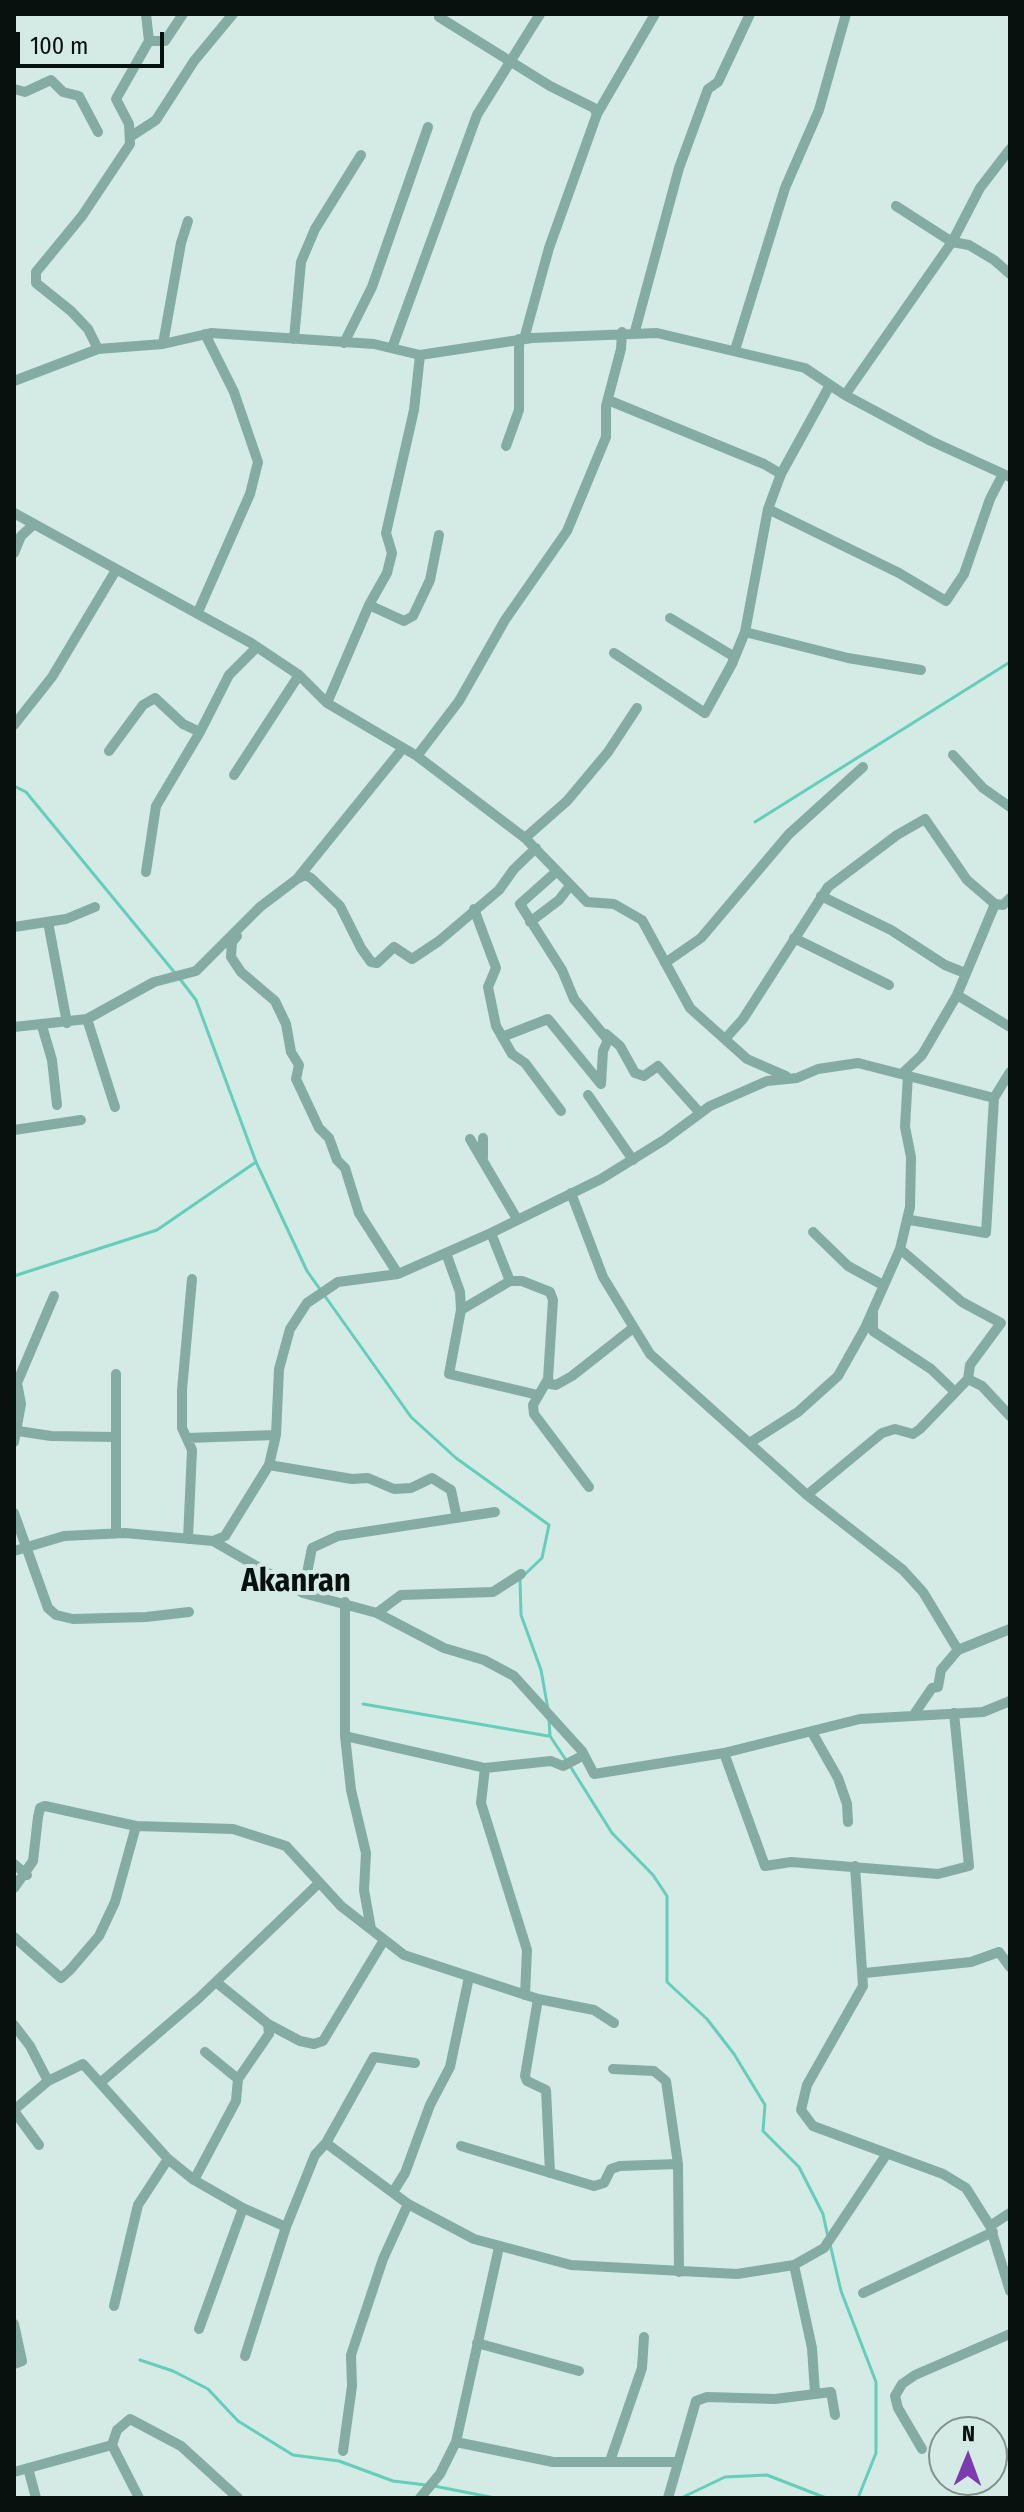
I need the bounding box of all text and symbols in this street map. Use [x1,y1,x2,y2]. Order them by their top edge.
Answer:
scale bar [20,16,168,66]
text: 100 m [30,32,88,60]
district label: Akanran [241,1563,351,1601]
north arrow [928,2416,1008,2496]
text: N [962,2420,975,2447]

